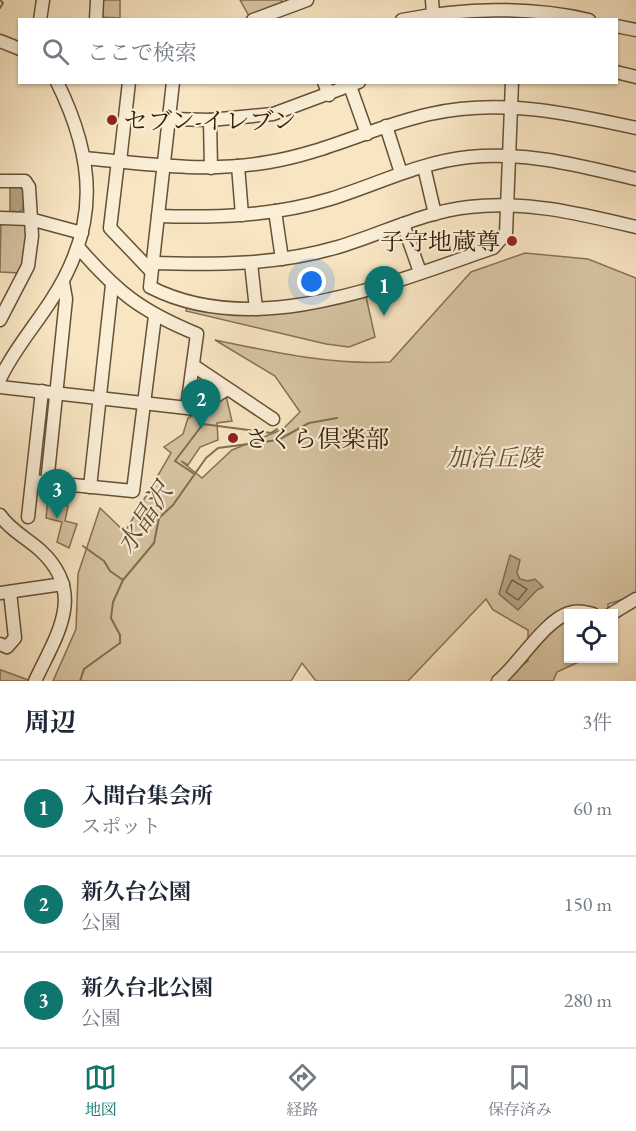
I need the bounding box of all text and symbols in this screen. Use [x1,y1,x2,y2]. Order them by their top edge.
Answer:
search box [18,18,618,84]
icon: search [39,35,72,68]
text: ここで検索 [87,38,197,67]
place label: セブン-イレブン [124,105,297,136]
marker: セブン-イレブン [105,113,119,127]
place label: 子守地蔵尊 [380,226,500,257]
marker: 子守地蔵尊 [505,234,519,248]
pin: 1 [364,266,404,316]
your location [297,267,326,296]
pin: 2 [182,380,220,429]
place label: さくら倶楽部 [245,423,389,454]
marker: さくら倶楽部 [226,431,240,445]
park label: 加治丘陵 [446,442,545,473]
pin: 3 [38,470,76,519]
water label: 水晶沢 [108,474,181,560]
map controls [564,609,618,663]
button: locate [564,609,618,663]
text: 周辺 [24,705,76,739]
text: 3件 [582,709,612,735]
text: 入間台集会所 [81,781,213,810]
text: 1 [38,795,49,821]
text: 60 m [573,795,612,821]
text: スポット [81,813,161,839]
text: 新久台公園 [81,877,191,906]
text: 2 [38,891,49,917]
text: 150 m [564,891,612,917]
text: 公園 [81,909,121,935]
text: 新久台北公園 [81,973,213,1002]
text: 3 [38,987,49,1013]
text: 280 m [564,987,612,1013]
text: 公園 [81,1005,121,1031]
tab: 地図 [84,1061,117,1120]
tab: 経路 [286,1061,319,1120]
tab: 保存済み [488,1061,552,1120]

